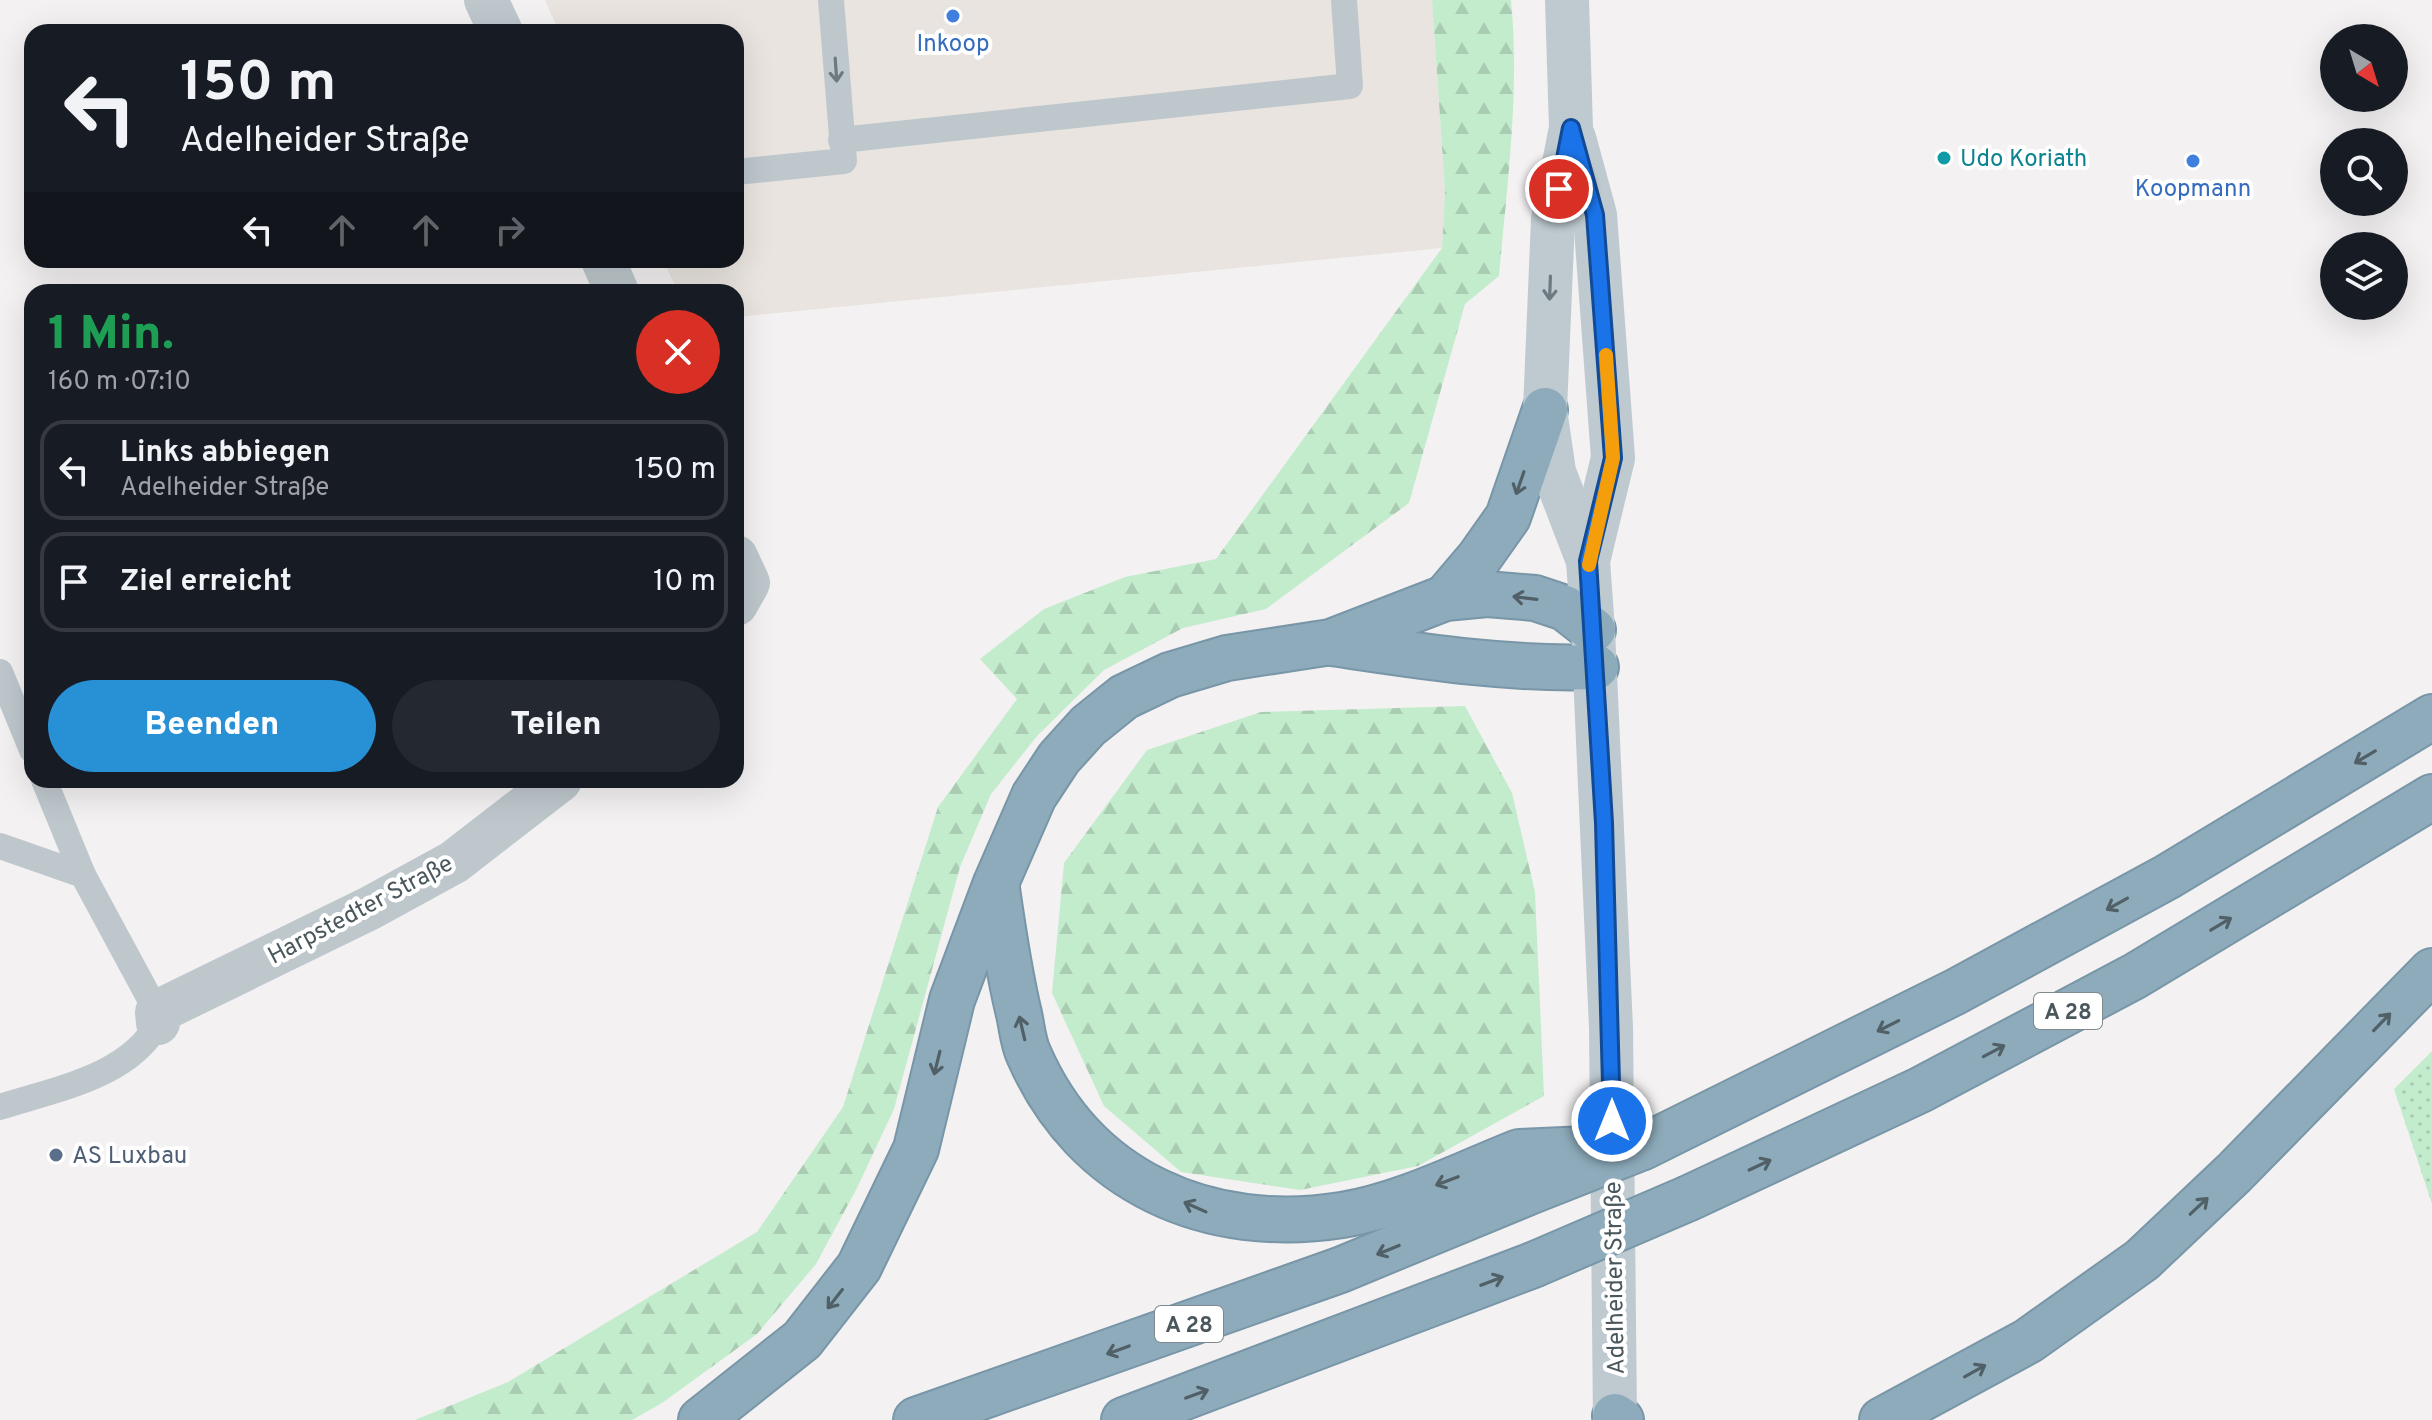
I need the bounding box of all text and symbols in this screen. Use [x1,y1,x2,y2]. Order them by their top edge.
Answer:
marker: Inkoop [944,7,962,25]
north arrow [2320,24,2408,112]
map controls [2320,24,2408,320]
place label: Inkoop [917,30,989,60]
text: 150 m [180,50,336,120]
icon: left [48,56,152,160]
one-way arrow [829,56,844,83]
text: Adelheider Straße [180,119,470,165]
button: search [2320,128,2408,216]
place label: Udo Koriath [1960,145,2087,175]
marker: Udo Koriath [1935,149,1953,167]
marker: Koopmann [2184,152,2202,170]
pin [1525,155,1593,223]
icon: arrive [1537,167,1581,211]
place label: Koopmann [2135,175,2251,205]
icon: left [236,208,280,252]
icon: ahead [320,208,364,252]
icon: ahead [404,208,448,252]
icon: right [488,208,532,252]
button: layers [2320,232,2408,320]
one-way arrow [1543,274,1558,301]
text: 1 Min. [48,306,174,366]
button: close [636,310,720,394]
text: 160 m · 07:10 [48,366,191,399]
text: Links abbiegen [120,435,330,472]
icon: left [52,448,96,492]
text: 150 m [635,452,716,489]
one-way arrow [1511,471,1526,496]
text: Adelheider Straße [120,472,329,505]
icon: arrive [52,560,96,604]
text: Ziel erreicht [120,564,292,601]
text: 10 m [653,564,716,601]
one-way arrow [1512,590,1539,605]
button: Beenden [48,680,376,772]
button: Teilen [392,680,720,772]
one-way arrow [2354,750,2377,766]
street label: Harpstedter Straße [263,849,459,972]
one-way arrow [2106,896,2130,912]
one-way arrow [2209,916,2232,932]
road number: A 28 [2034,993,2102,1029]
one-way arrow [2372,1013,2391,1032]
one-way arrow [1014,1016,1029,1041]
one-way arrow [1877,1019,1901,1035]
one-way arrow [1981,1042,2005,1058]
one-way arrow [929,1049,944,1075]
position arrow [1570,1079,1654,1163]
place label: AS Luxbau [72,1142,187,1172]
marker: AS Luxbau [47,1146,65,1164]
one-way arrow [1748,1157,1772,1172]
one-way arrow [1435,1175,1460,1189]
street label: Adelheider Straße [1599,1181,1633,1375]
one-way arrow [2189,1197,2209,1216]
one-way arrow [1183,1198,1207,1213]
one-way arrow [1376,1243,1401,1258]
one-way arrow [1479,1273,1504,1287]
one-way arrow [826,1288,843,1309]
road number: A 28 [1155,1306,1223,1342]
one-way arrow [1106,1344,1131,1358]
one-way arrow [1963,1362,1986,1378]
one-way arrow [1184,1386,1209,1400]

